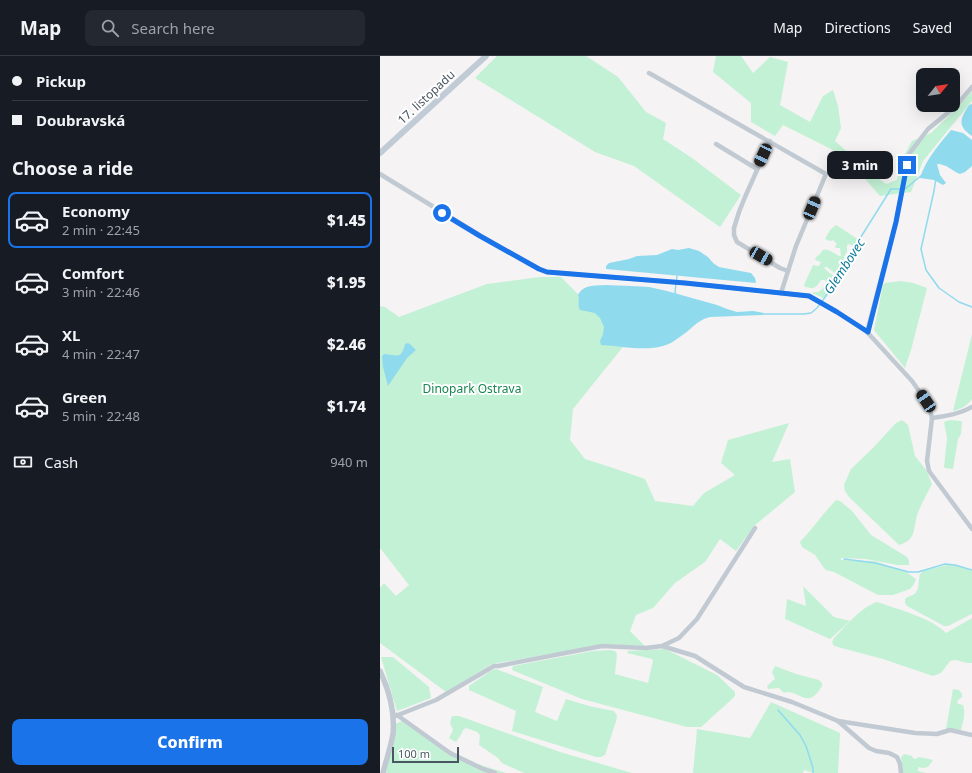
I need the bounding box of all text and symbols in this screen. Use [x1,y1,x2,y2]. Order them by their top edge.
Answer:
search box [85,10,365,46]
text: Map [20,15,61,41]
icon: search [99,17,121,39]
text: Search here [131,18,215,38]
text: Map [773,18,802,37]
text: Directions [824,18,891,37]
text: Saved [913,18,952,37]
street label: 17. listopadu [394,66,458,128]
north arrow [916,68,960,112]
map controls [916,68,960,112]
text: Pickup [36,71,86,91]
text: Doubravská [36,110,125,130]
car [752,142,774,168]
callout: 3 min [827,151,893,179]
text: Choose a ride [12,156,133,180]
text: 3 min [842,156,878,174]
route end [898,156,916,174]
car [802,195,822,221]
text: Economy [62,201,130,221]
icon: car [14,202,50,238]
route start [433,204,451,222]
text: $1.45 [327,210,366,230]
text: 2 min · 22:45 [62,221,140,239]
water label: Glembovec [819,235,869,297]
car [748,245,774,267]
text: Comfort [62,263,124,283]
icon: car [14,264,50,300]
text: $1.95 [327,272,366,292]
text: 3 min · 22:46 [62,283,140,301]
text: XL [62,325,80,345]
icon: car [14,326,50,362]
text: $2.46 [327,334,366,354]
text: 4 min · 22:47 [62,345,140,363]
park label: Dinopark Ostrava [423,380,521,397]
text: Green [62,387,107,407]
icon: car [14,388,50,424]
car [914,388,938,414]
text: $1.74 [327,396,366,416]
text: 5 min · 22:48 [62,407,140,425]
icon: cash [12,451,34,473]
text: Cash [44,452,78,472]
text: 940 m [330,453,368,471]
button: Confirm [12,719,368,765]
scale bar [392,745,459,764]
text: 100 m [398,746,430,761]

